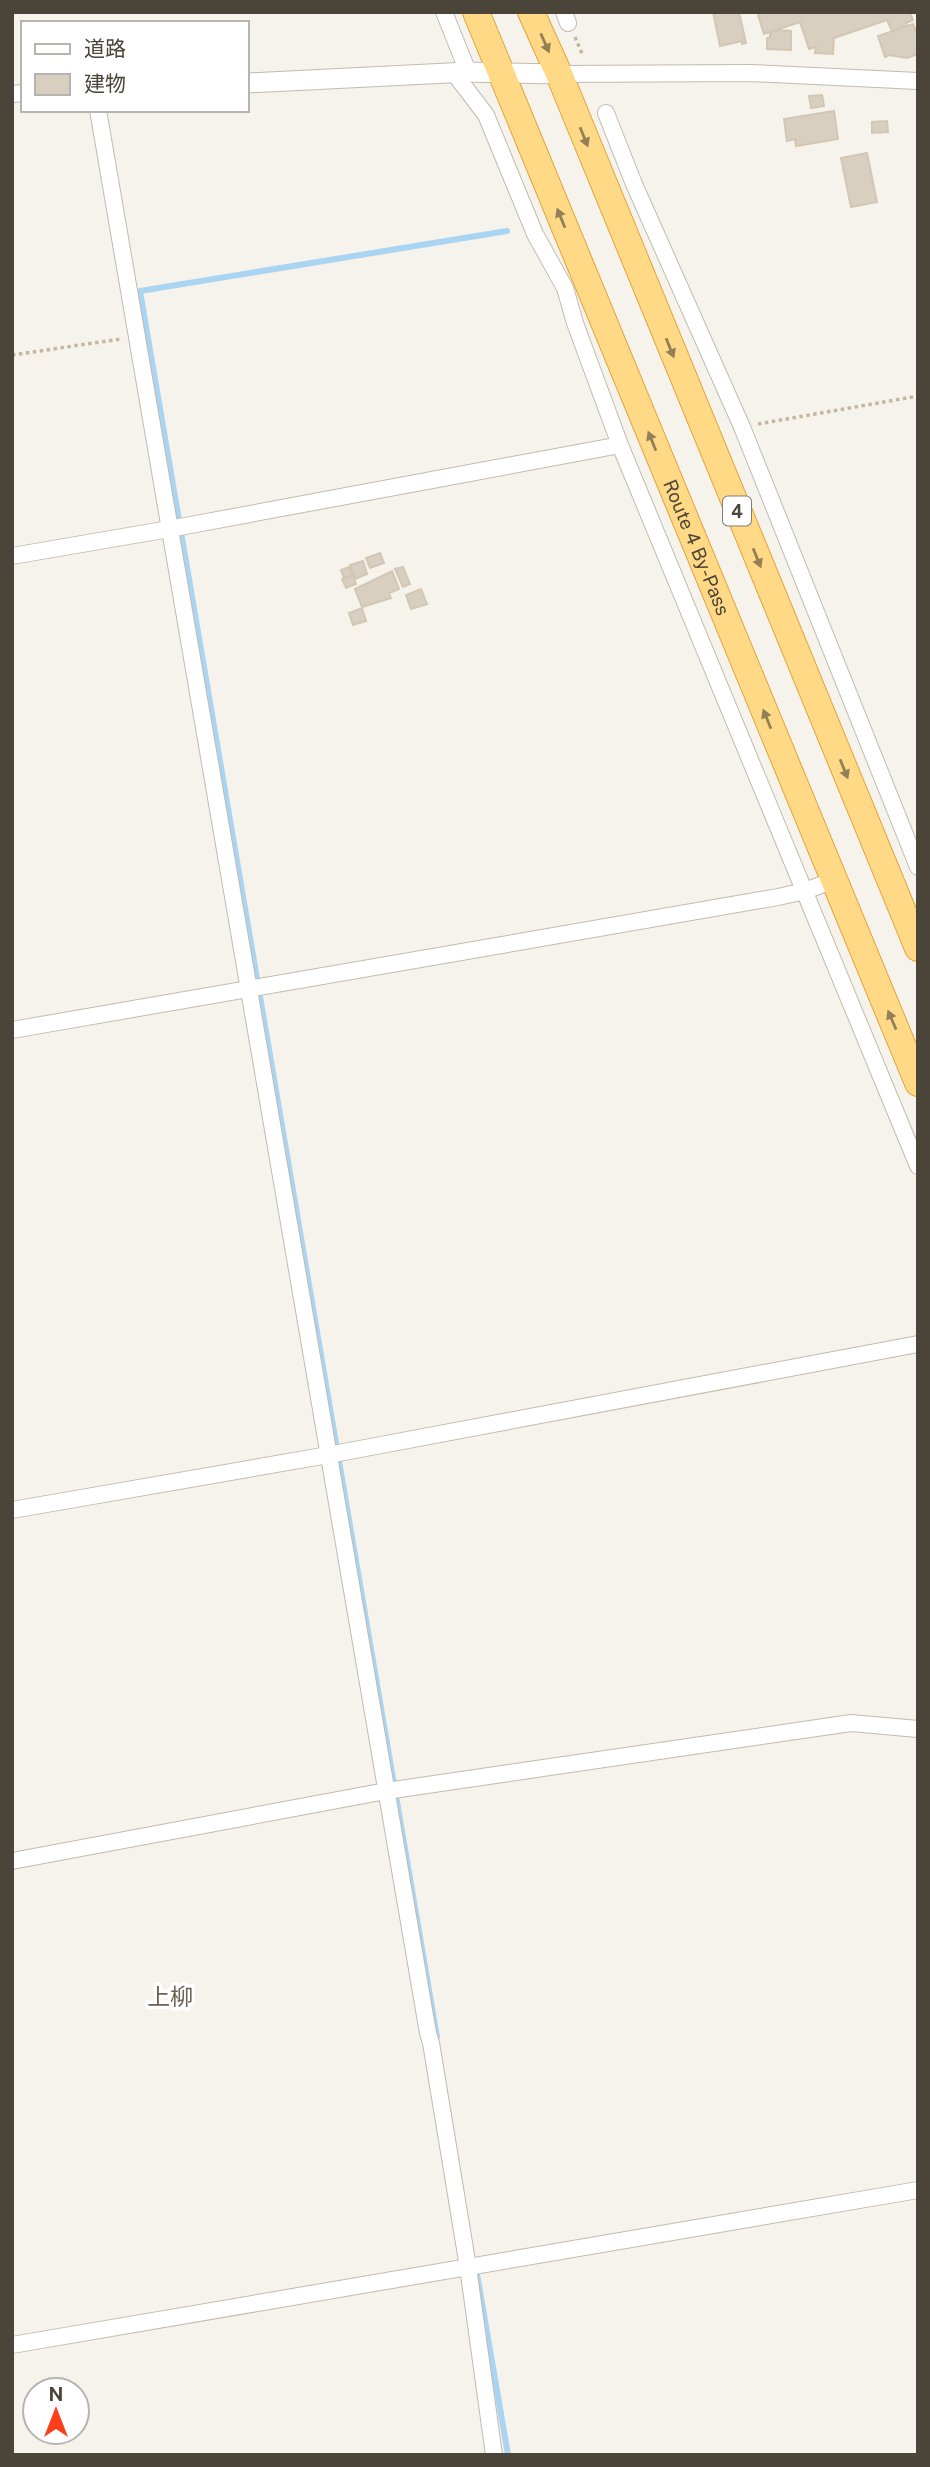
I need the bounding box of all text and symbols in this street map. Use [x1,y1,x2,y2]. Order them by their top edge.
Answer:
legend [21,21,248,112]
one-way arrow [539,33,551,53]
text: 道路 [84,36,126,61]
text: 建物 [84,71,126,96]
one-way arrow [579,127,590,148]
one-way arrow [555,207,566,228]
one-way arrow [664,338,675,359]
one-way arrow [647,430,658,451]
street label: Route 4 By-Pass [659,476,735,618]
road number: 4 [723,496,751,526]
one-way arrow [751,548,762,569]
one-way arrow [761,708,772,729]
one-way arrow [838,758,849,779]
one-way arrow [886,1009,897,1030]
district label: 上柳 [147,1983,193,2010]
north arrow [21,2376,91,2446]
text: N [49,2383,63,2405]

